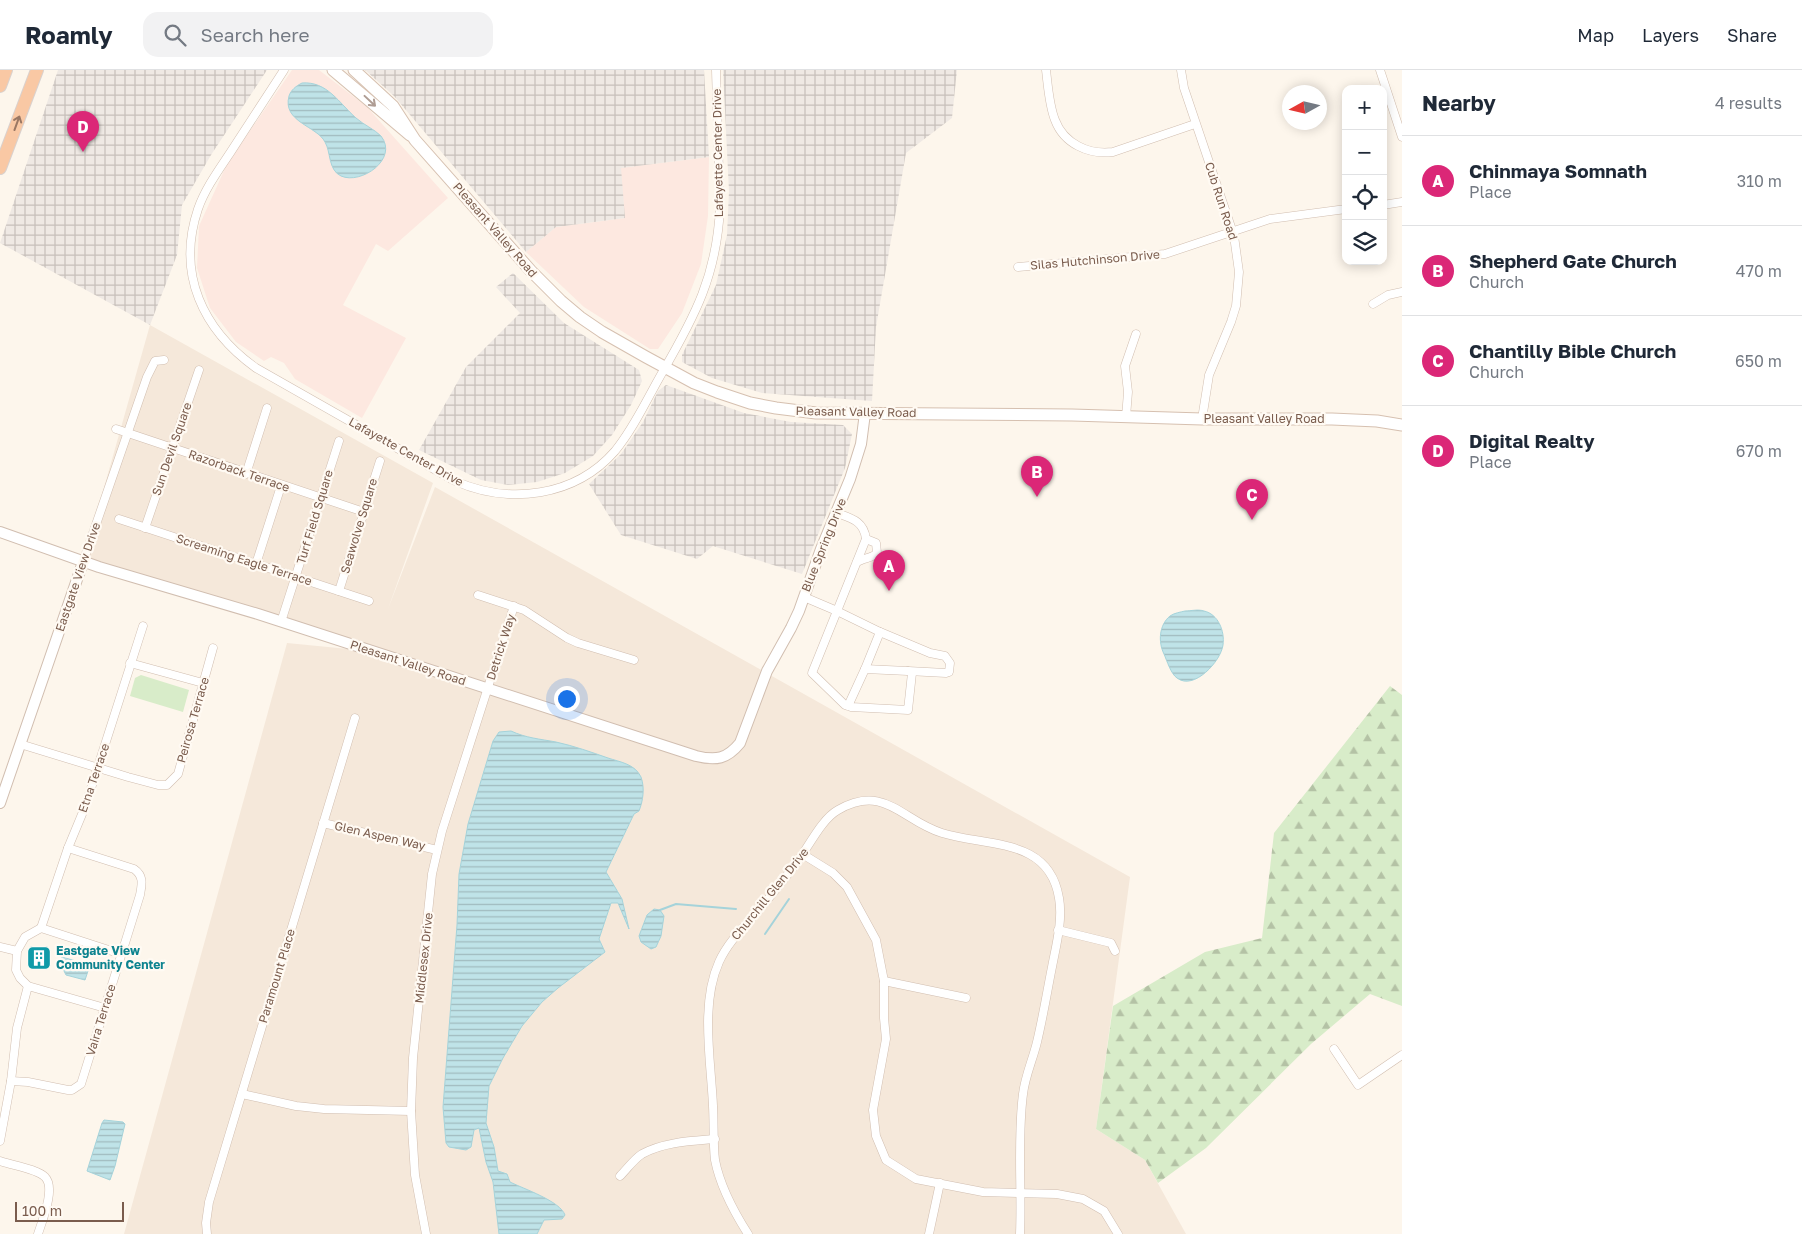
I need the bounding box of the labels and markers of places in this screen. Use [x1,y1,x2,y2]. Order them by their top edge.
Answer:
pin: D [67,111,99,152]
pin: B [1021,456,1053,497]
pin: C [1236,479,1268,520]
pin: A [873,550,905,591]
place label: Eastgate View Community Center [56,943,165,972]
building icon: Eastgate View Community Center [26,945,52,971]

